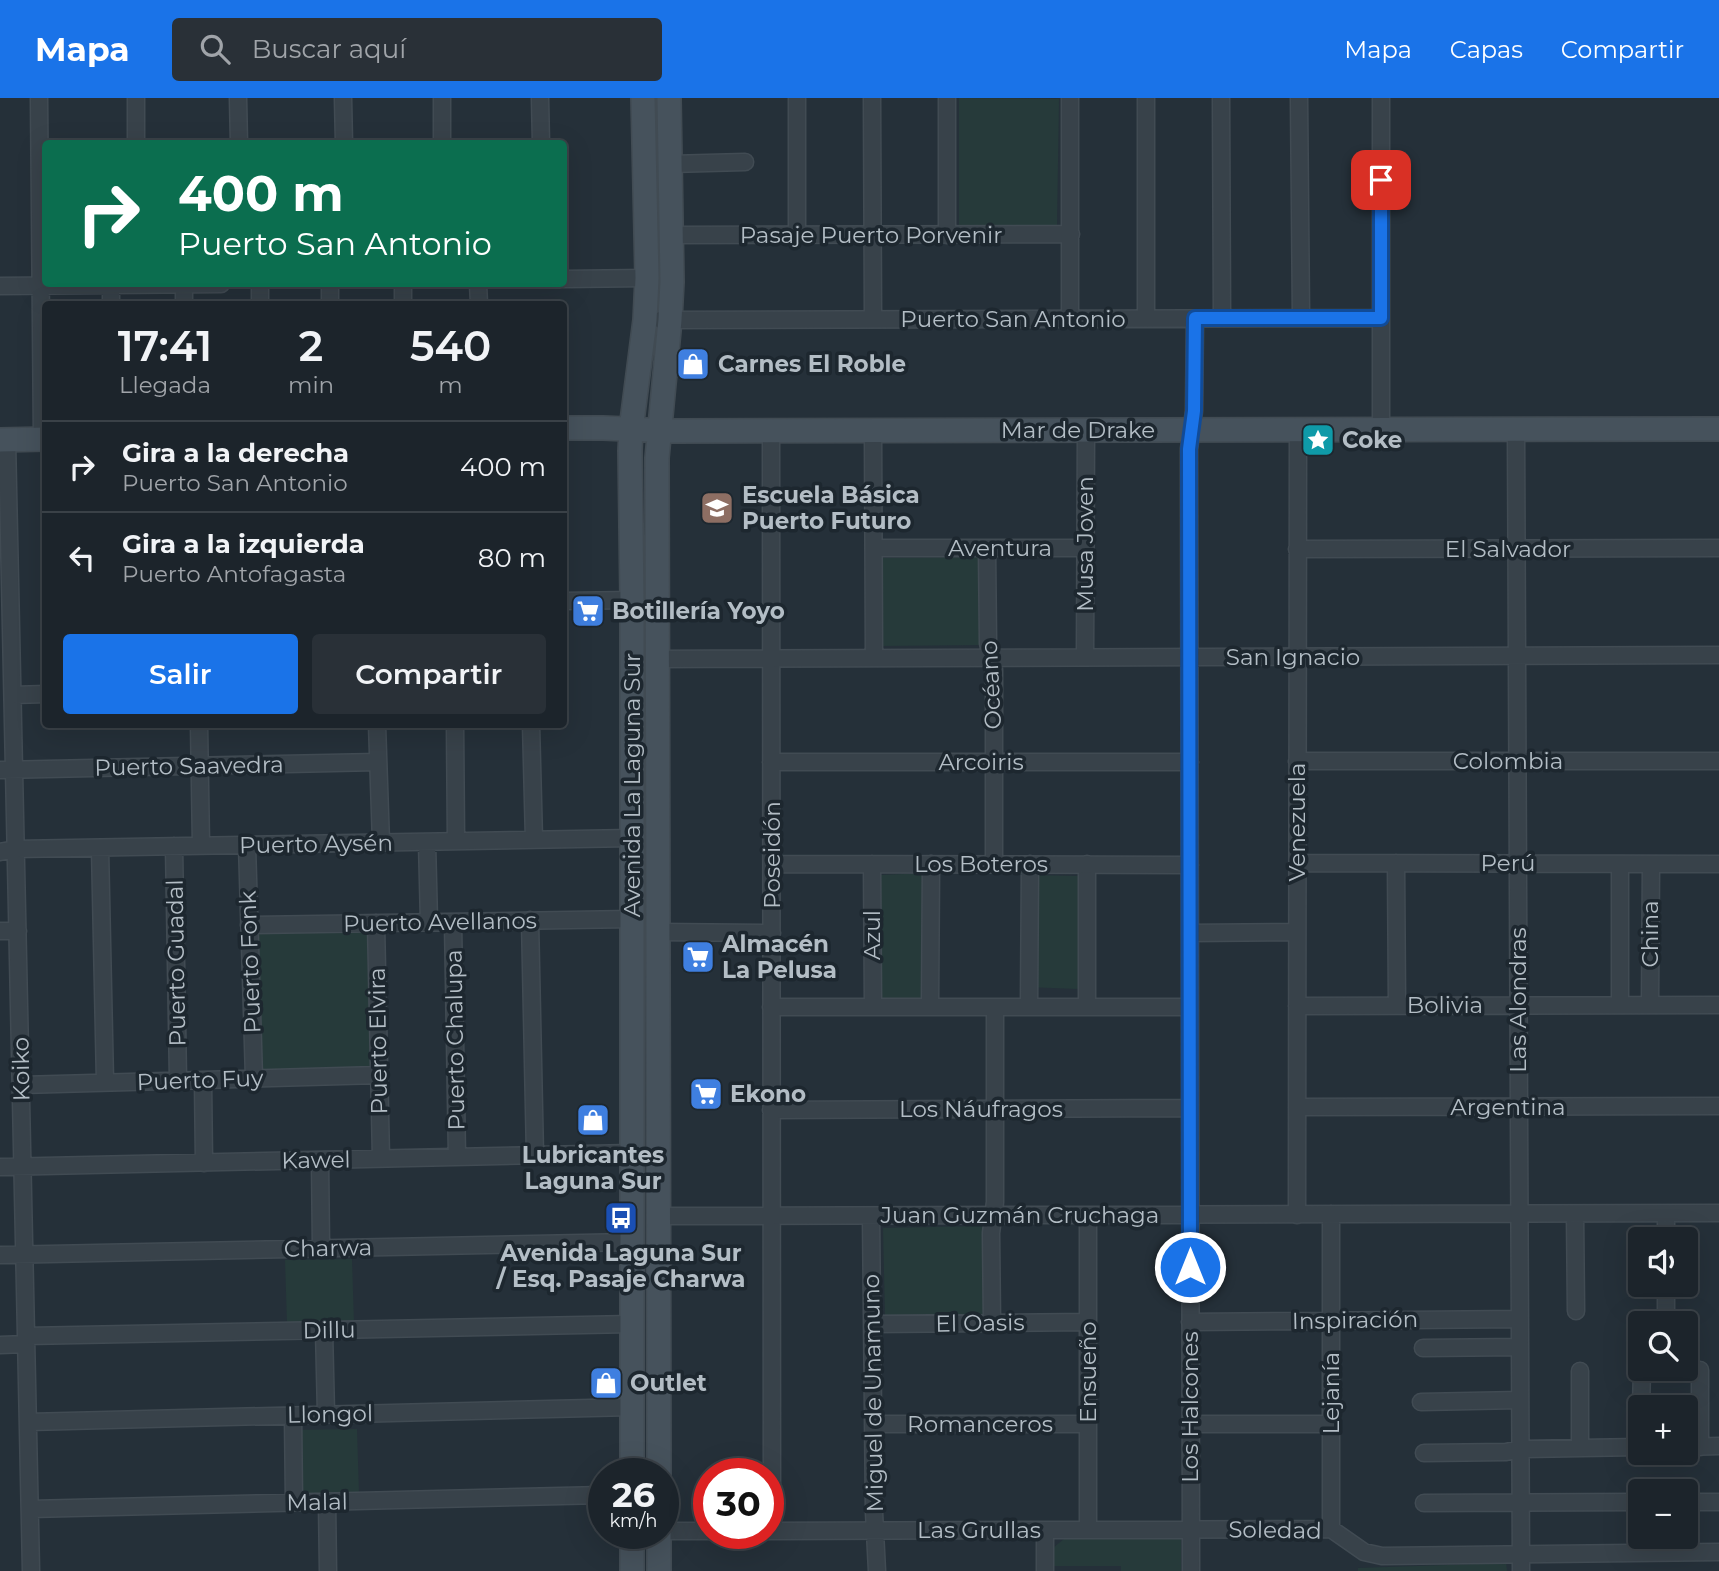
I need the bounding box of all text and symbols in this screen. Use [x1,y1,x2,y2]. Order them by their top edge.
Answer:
search box [172,18,662,81]
text: Mapa [35,29,130,69]
icon: search [196,30,234,68]
text: Buscar aquí [252,33,406,65]
text: Mapa [1344,35,1412,64]
text: Capas [1450,35,1523,64]
text: Compartir [1561,35,1684,64]
pin [1351,150,1411,210]
icon: arrive [1362,161,1400,199]
text: 400 m [178,164,344,223]
icon: right [63,168,154,259]
street label: Pasaje Puerto Porvenir [740,221,1002,249]
text: Puerto San Antonio [178,224,492,263]
street label: Puerto San Antonio [900,305,1126,333]
text: 17:41 [118,320,212,372]
text: 2 [299,320,323,372]
text: 540 [410,320,491,372]
shop icon: Carnes El Roble [674,345,712,383]
place label: Carnes El Roble [718,350,906,378]
text: Llegada [119,371,211,399]
text: min [288,371,334,399]
text: m [438,371,463,399]
street label: Mar de Drake [1001,416,1155,444]
place icon: Coke [1299,421,1337,459]
place label: Coke [1342,426,1402,454]
text: Gira a la derecha [122,437,349,469]
icon: right [63,448,101,486]
text: 400 m [460,451,546,483]
text: Puerto San Antonio [122,469,348,497]
street label: Musa Joven [1071,476,1099,612]
place label: Escuela Básica Puerto Futuro [742,481,920,535]
school or university icon: Escuela Básica Puerto Futuro [698,489,736,527]
text: Gira a la izquierda [122,528,365,560]
street label: Aventura [948,534,1052,562]
street label: El Salvador [1445,535,1571,563]
icon: left [63,539,101,577]
text: 80 m [478,542,546,574]
text: Puerto Antofagasta [122,560,346,588]
supermarket icon: Botillería Yoyo [569,592,607,630]
place label: Botillería Yoyo [612,597,785,625]
button: Salir [63,634,298,714]
button: Compartir [312,634,546,714]
street label: Océano [975,640,1007,730]
street label: San Ignacio [1226,643,1360,671]
street label: Avenida La Laguna Sur [618,653,646,917]
street label: Colombia [1453,747,1563,775]
street label: Arcoiris [938,748,1024,776]
street label: Puerto Saavedra [94,750,284,782]
street label: Venezuela [1283,763,1311,881]
street label: Poseidón [758,801,786,909]
street label: Puerto Aysén [239,829,393,859]
street label: Perú [1481,849,1535,877]
street label: Los Boteros [914,850,1048,878]
street label: Puerto Guadal [161,879,191,1047]
street label: Puerto Fonk [234,890,266,1034]
street label: China [1636,900,1664,968]
street label: Puerto Avellanos [343,906,537,938]
street label: Azul [858,910,886,960]
street label: Las Alondras [1504,927,1532,1073]
place label: Almacén La Pelusa [721,930,837,984]
supermarket icon: Almacén La Pelusa [679,938,717,976]
street label: Puerto Chalupa [439,949,471,1131]
street label: Puerto Elvira [363,967,393,1115]
street label: Bolivia [1407,991,1483,1019]
street label: Koiko [6,1037,36,1101]
street label: Puerto Fuy [136,1064,264,1096]
supermarket icon: Ekono [687,1075,725,1113]
place label: Ekono [730,1080,806,1108]
street label: Argentina [1450,1093,1566,1121]
street label: Los Náufragos [899,1095,1063,1123]
shop icon: Lubricantes Laguna Sur [574,1101,612,1139]
place label: Lubricantes Laguna Sur [522,1141,664,1195]
street label: Kawel [281,1145,351,1175]
bus stop icon: Avenida Laguna Sur / Esq. Pasaje Charwa [602,1199,640,1237]
street label: Juan Guzmán Cruchaga [880,1201,1159,1229]
map controls [1628,1227,1698,1549]
button: sound [1628,1227,1698,1297]
position arrow [1153,1230,1227,1304]
street label: Charwa [284,1233,372,1263]
place label: Avenida Laguna Sur / Esq. Pasaje Charwa [496,1239,745,1293]
street label: Miguel de Unamuno [857,1274,889,1512]
street label: Inspiración [1292,1305,1418,1335]
street label: El Oasis [935,1308,1025,1338]
button: search [1628,1311,1698,1381]
street label: Dillu [302,1316,356,1344]
street label: Ensueño [1074,1321,1102,1423]
street label: Los Halcones [1176,1331,1204,1483]
street label: Lejanía [1317,1352,1345,1434]
shop icon: Outlet [587,1364,625,1402]
place label: Outlet [630,1369,707,1397]
button: + [1628,1395,1698,1465]
street label: Llongol [287,1399,373,1429]
street label: Romanceros [907,1410,1053,1438]
speed limit sign: 30 [693,1458,784,1549]
text: 26 [612,1473,655,1516]
button: − [1628,1479,1698,1549]
street label: Malal [286,1487,348,1517]
text: km/h [609,1510,658,1532]
street label: Soledad [1228,1515,1322,1545]
street label: Las Grullas [917,1516,1041,1544]

